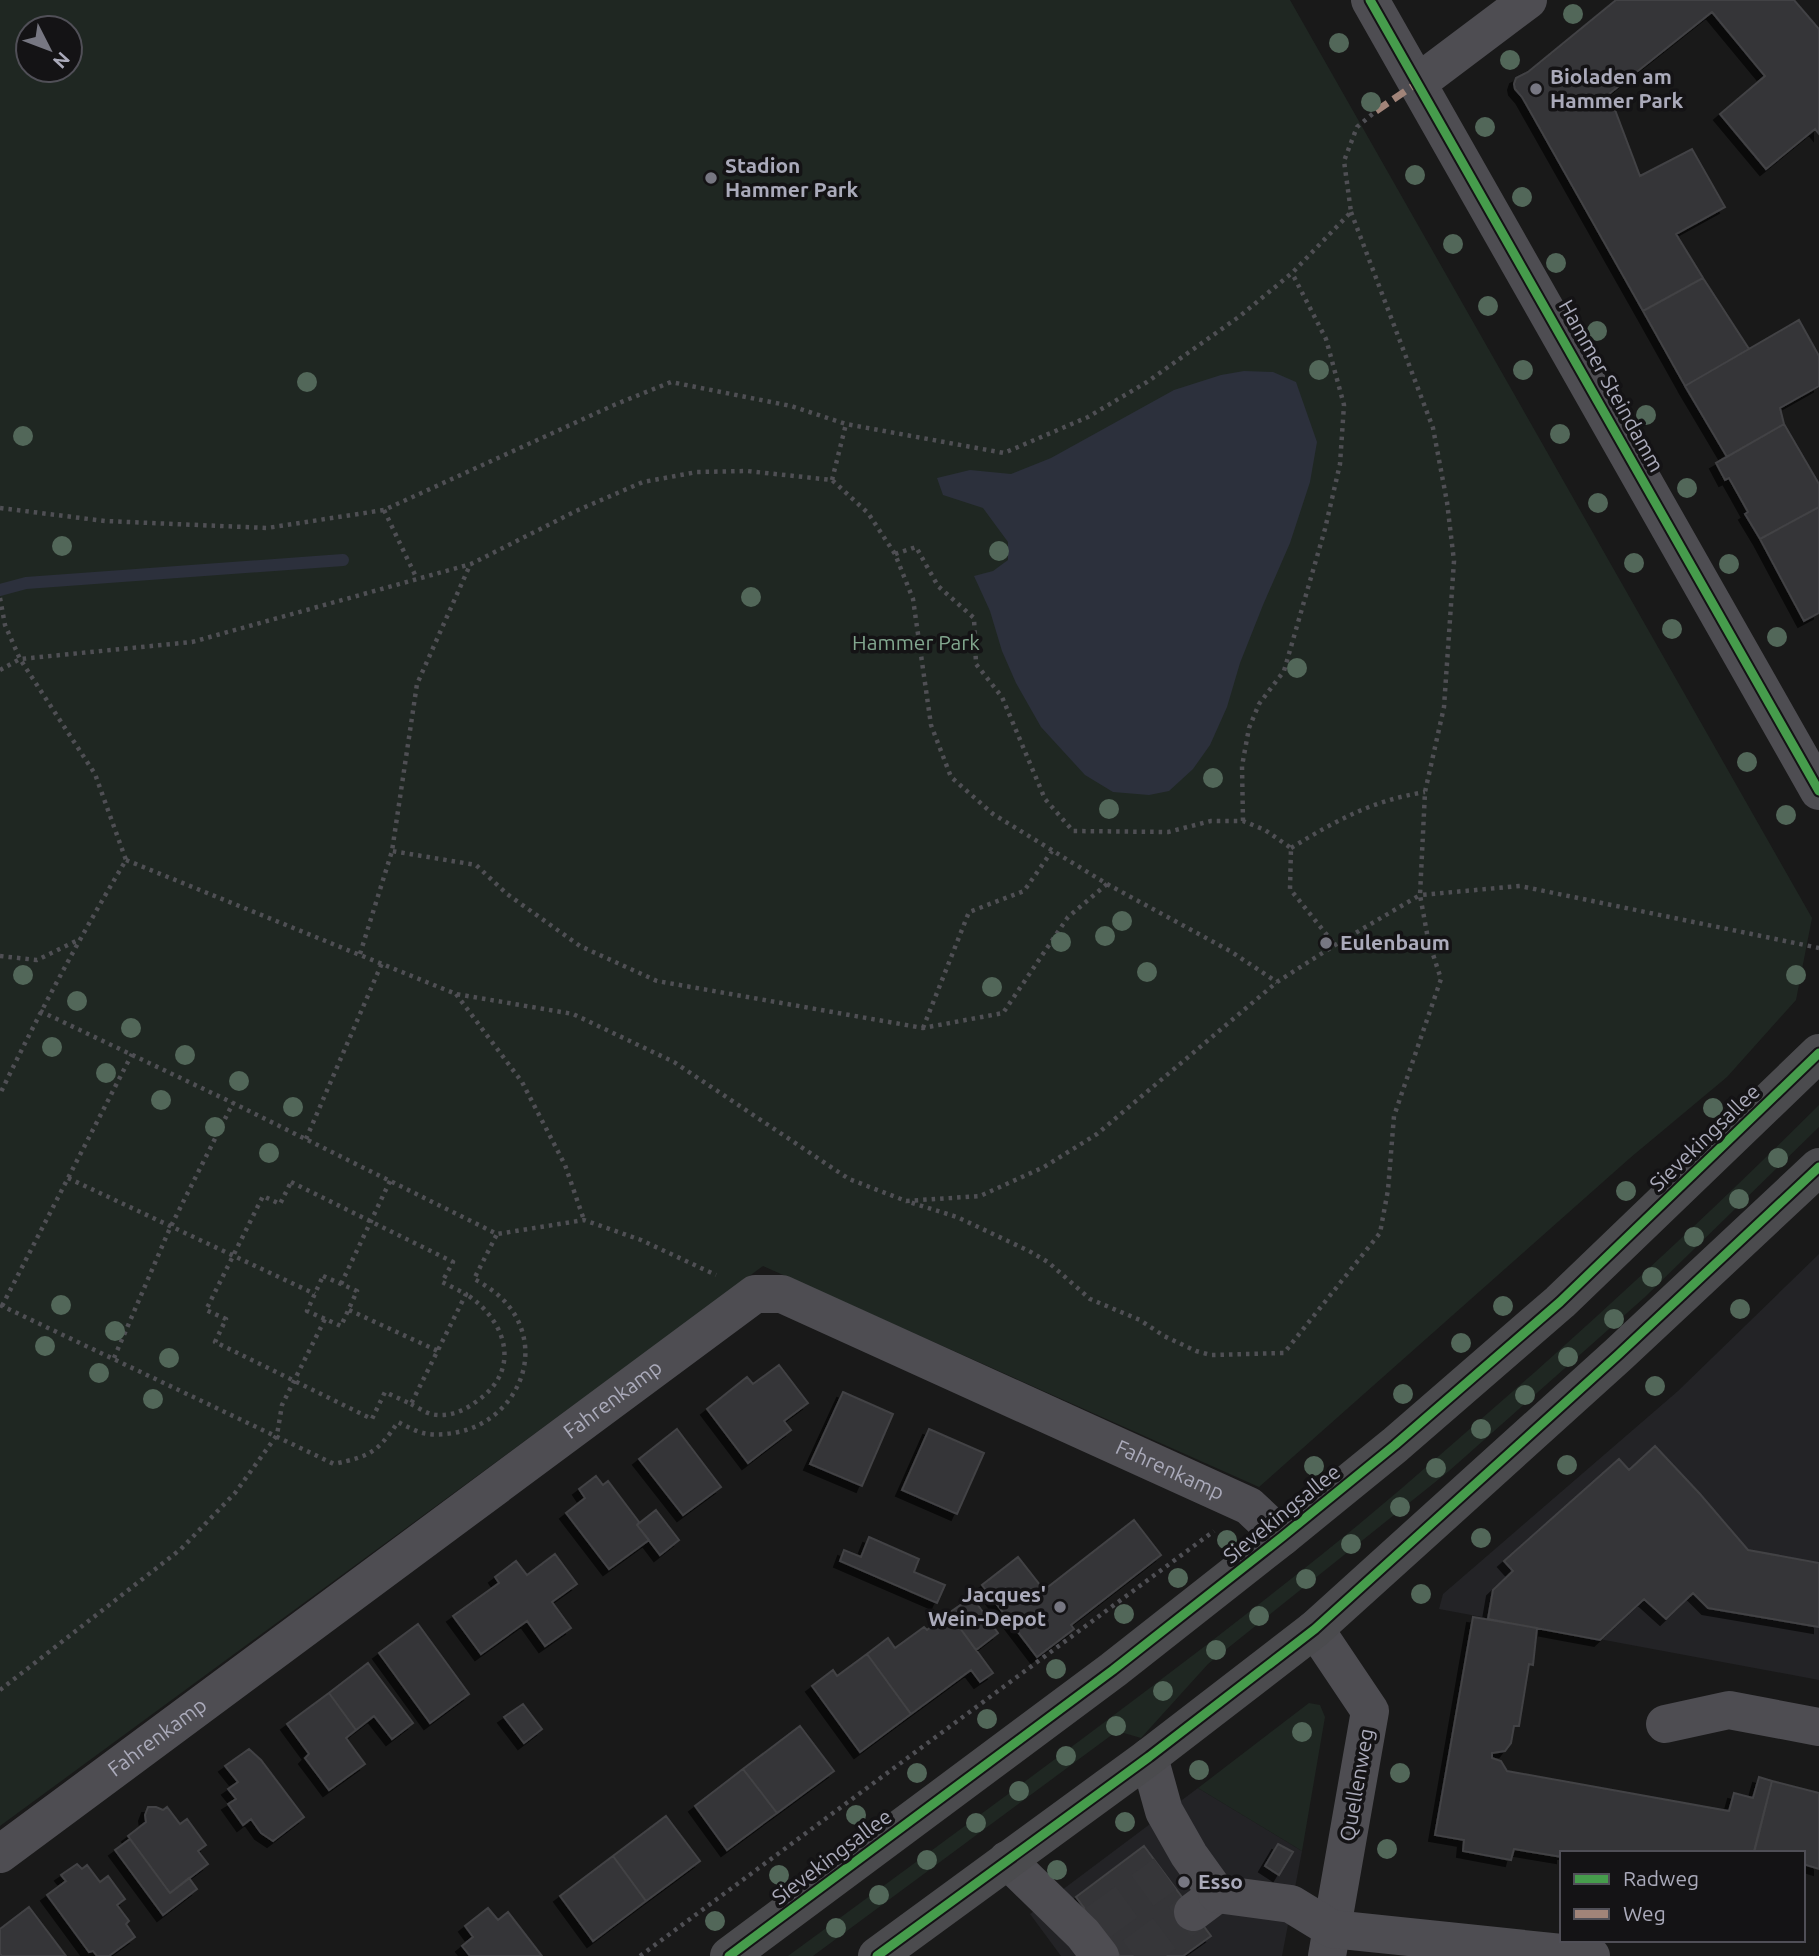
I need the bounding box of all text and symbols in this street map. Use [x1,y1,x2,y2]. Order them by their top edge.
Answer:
north arrow [14,14,84,84]
text: N [49,48,75,73]
place label: Bioladen am Hammer Park [1550,64,1684,112]
marker: Bioladen am Hammer Park [1528,81,1544,97]
place label: Stadion Hammer Park [725,153,859,201]
marker: Stadion Hammer Park [703,170,719,186]
street label: Hammer Steindamm [1555,295,1669,476]
park label: Hammer Park [852,630,980,654]
place label: Eulenbaum [1340,930,1450,954]
marker: Eulenbaum [1318,935,1334,951]
street label: Sievekingsallee [1644,1079,1764,1196]
street label: Fahrenkamp [558,1354,666,1443]
street label: Fahrenkamp [1112,1434,1228,1504]
street label: Sievekingsallee [1218,1459,1345,1568]
place label: Jacques' Wein-Depot [928,1582,1046,1630]
marker: Jacques' Wein-Depot [1052,1599,1068,1615]
street label: Fahrenkamp [103,1692,211,1781]
street label: Quellenweg [1334,1726,1378,1843]
street label: Sievekingsallee [767,1803,896,1909]
legend [1560,1851,1805,1942]
text: Radweg [1623,1866,1699,1890]
place label: Esso [1198,1869,1243,1893]
marker: Esso [1176,1874,1192,1890]
text: Weg [1623,1901,1666,1925]

